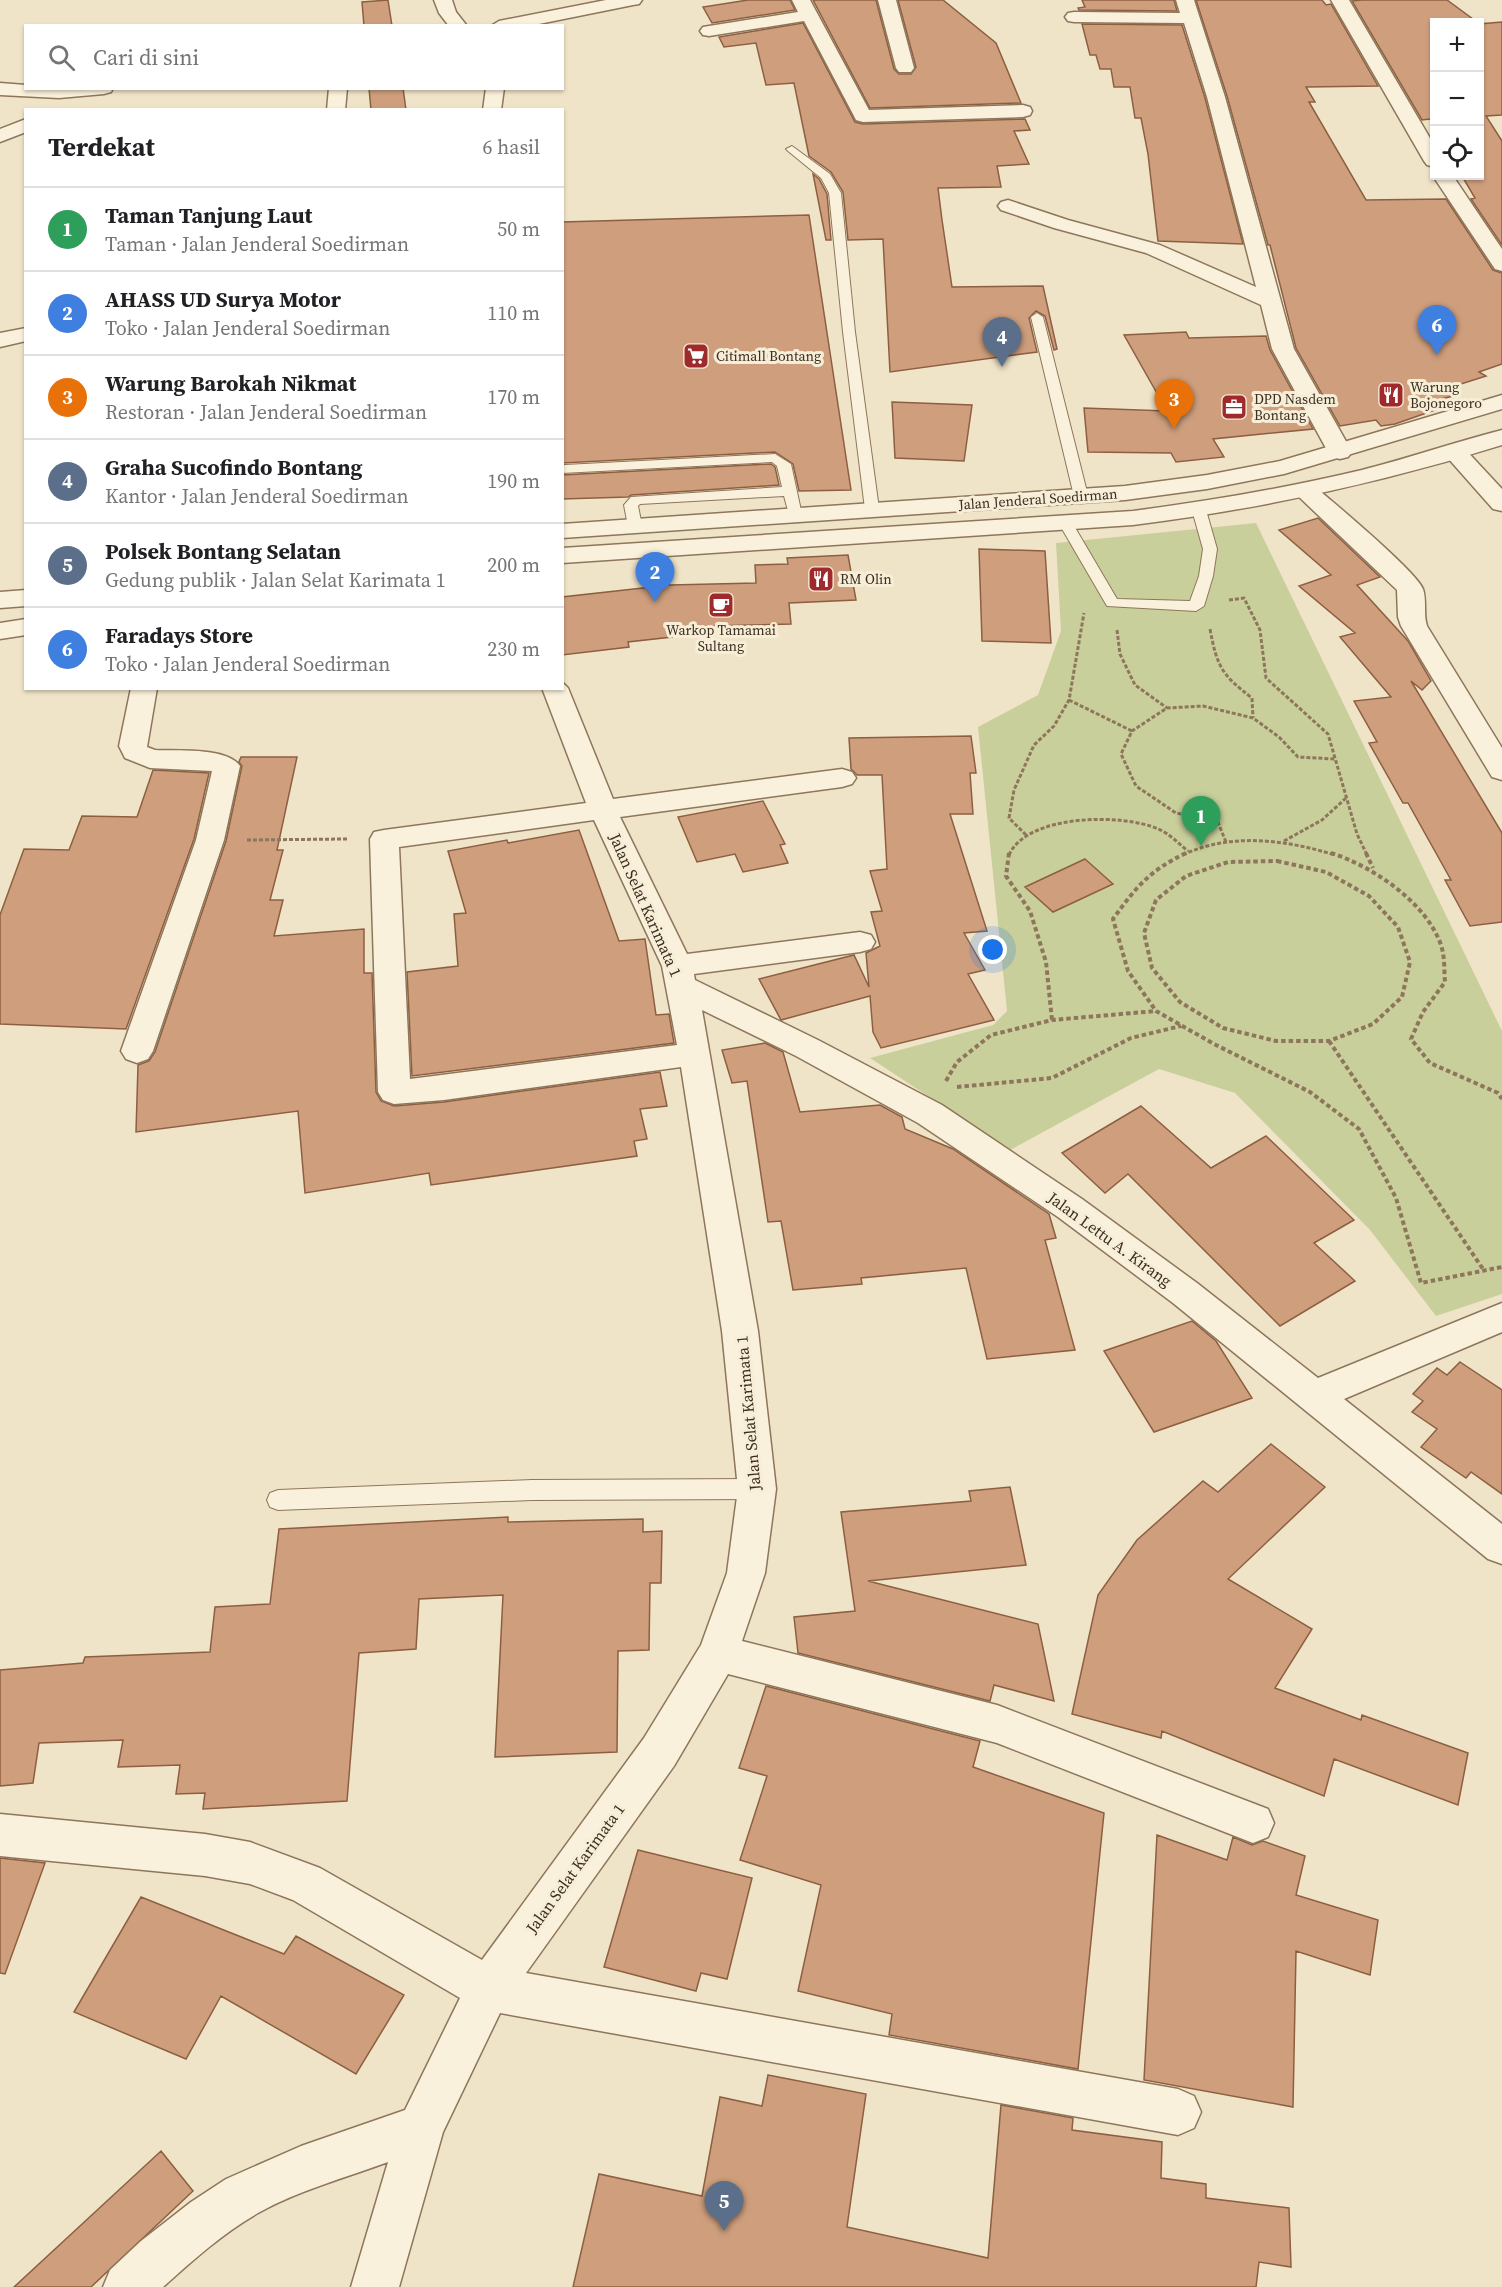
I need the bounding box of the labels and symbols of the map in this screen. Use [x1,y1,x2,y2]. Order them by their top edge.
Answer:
pin: 6 [1418,306,1456,355]
pin: 4 [982,318,1022,367]
supermarket icon: Citimall Bontang [681,341,711,371]
place label: Citimall Bontang [716,346,821,366]
place label: Warung Bojonegoro [1410,377,1482,413]
pin: 3 [1154,380,1194,429]
restaurant icon: Warung Bojonegoro [1376,380,1406,410]
place label: DPD Nasdem Bontang [1254,389,1336,425]
office icon: DPD Nasdem Bontang [1219,392,1249,422]
street label: Jalan Jenderal Soedirman [957,483,1119,515]
pin: 2 [636,552,674,602]
restaurant icon: RM Olin [806,564,836,594]
place label: RM Olin [840,569,892,589]
cafe icon: Warkop Tamamai Sultang [706,590,736,620]
place label: Warkop Tamamai Sultang [666,620,776,656]
pin: 1 [1182,796,1220,846]
street label: Jalan Selat Karimata 1 [604,829,688,980]
your location [978,935,1007,964]
street label: Jalan Lettu A. Kirang [1043,1186,1176,1291]
street label: Jalan Selat Karimata 1 [730,1335,766,1492]
street label: Jalan Selat Karimata 1 [520,1799,630,1938]
pin: 5 [704,2182,744,2231]

